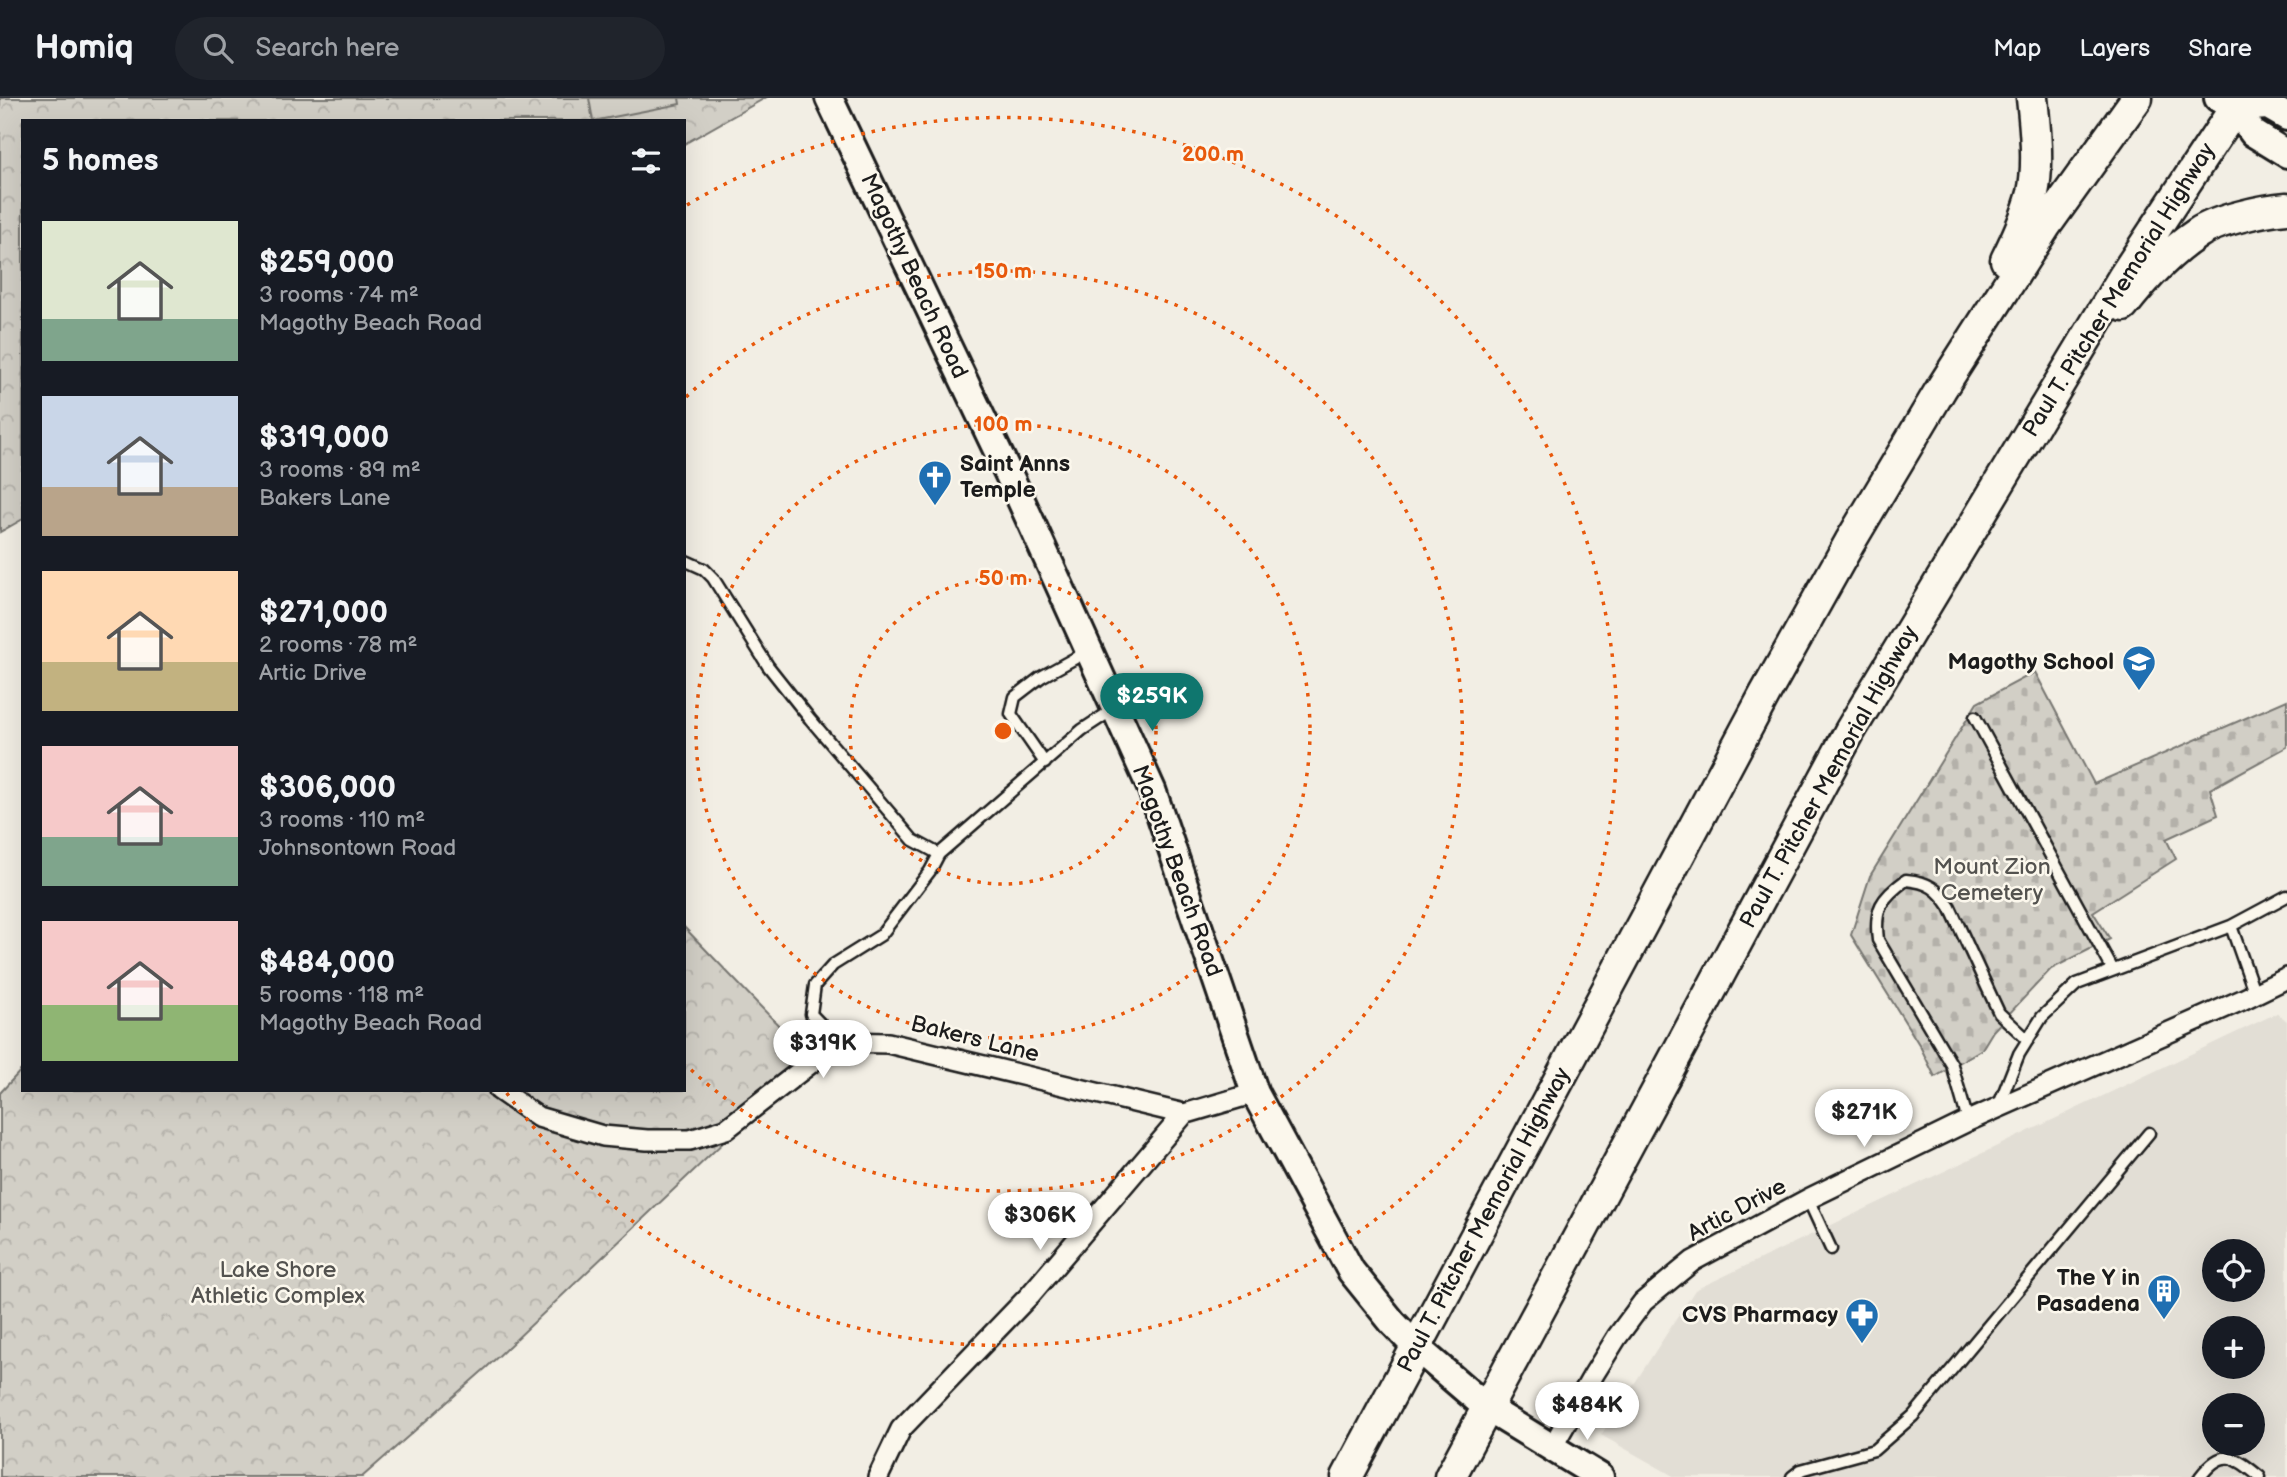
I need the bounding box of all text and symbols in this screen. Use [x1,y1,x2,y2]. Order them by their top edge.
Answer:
search box [175,17,665,80]
text: Homiq [35,28,133,68]
icon: search [199,29,237,67]
text: Search here [255,33,400,64]
text: Map [1993,34,2041,63]
text: Layers [2079,34,2150,63]
text: Share [2188,34,2252,63]
street label: Paul T. Pitcher Memorial Highway [2017,137,2222,442]
icon: filters [627,142,665,180]
text: 200 m [1182,142,1244,167]
text: 5 homes [42,143,159,179]
street label: Magothy Beach Road [854,169,974,383]
text: $259,000 [259,245,394,281]
icon: home [98,249,182,333]
text: 150 m [974,259,1032,284]
text: 3 rooms · 74 m² [259,281,419,309]
text: Magothy Beach Road [259,309,482,337]
text: 100 m [974,412,1032,437]
text: $319,000 [259,420,389,456]
icon: home [98,424,182,508]
place label: Saint Anns Temple [960,450,1070,504]
text: 3 rooms · 89 m² [259,456,421,484]
church icon: Saint Anns Temple [916,458,954,507]
text: Bakers Lane [259,484,390,512]
text: 50 m [979,566,1027,591]
text: $271,000 [259,595,388,631]
icon: home [98,599,182,683]
street label: Paul T. Pitcher Memorial Highway [1734,620,1924,933]
text: 2 rooms · 78 m² [259,631,417,659]
school or university icon: Magothy School [2120,643,2158,692]
place label: Magothy School [1947,648,2114,676]
text: Artic Drive [259,659,367,687]
pin: $259K [1103,674,1201,733]
text: $259K [1116,682,1188,710]
centre of rings [991,719,1015,743]
street label: Magothy Beach Road [1126,761,1228,981]
text: $306,000 [259,770,396,806]
icon: home [98,774,182,858]
text: 3 rooms · 110 m² [259,806,425,834]
text: Johnsontown Road [259,834,456,862]
park label: Mount Zion Cemetery [1933,853,2051,907]
text: $484,000 [259,945,395,981]
icon: home [98,949,182,1033]
text: 5 rooms · 118 m² [259,981,424,1009]
text: Magothy Beach Road [259,1009,482,1037]
street label: Bakers Lane [908,1010,1042,1068]
pin: $319K [774,1020,872,1080]
text: $319K [789,1029,857,1057]
street label: Paul T. Pitcher Memorial Highway [1391,1062,1577,1377]
pin: $271K [1815,1090,1913,1149]
text: $271K [1831,1098,1897,1126]
street label: Artic Drive [1683,1172,1791,1248]
pin: $306K [991,1192,1089,1252]
text: $306K [1004,1201,1076,1229]
map controls [2202,1239,2265,1456]
button: locate [2202,1239,2265,1302]
park label: Lake Shore Athletic Complex [191,1256,365,1310]
place label: The Y in Pasadena [2036,1264,2140,1318]
building icon: The Y in Pasadena [2145,1272,2183,1321]
pharmacy icon: CVS Pharmacy [1843,1296,1881,1345]
place label: CVS Pharmacy [1682,1301,1838,1329]
button: + [2202,1316,2265,1379]
pin: $484K [1538,1382,1636,1442]
text: $484K [1551,1391,1623,1419]
button: − [2202,1393,2265,1456]

